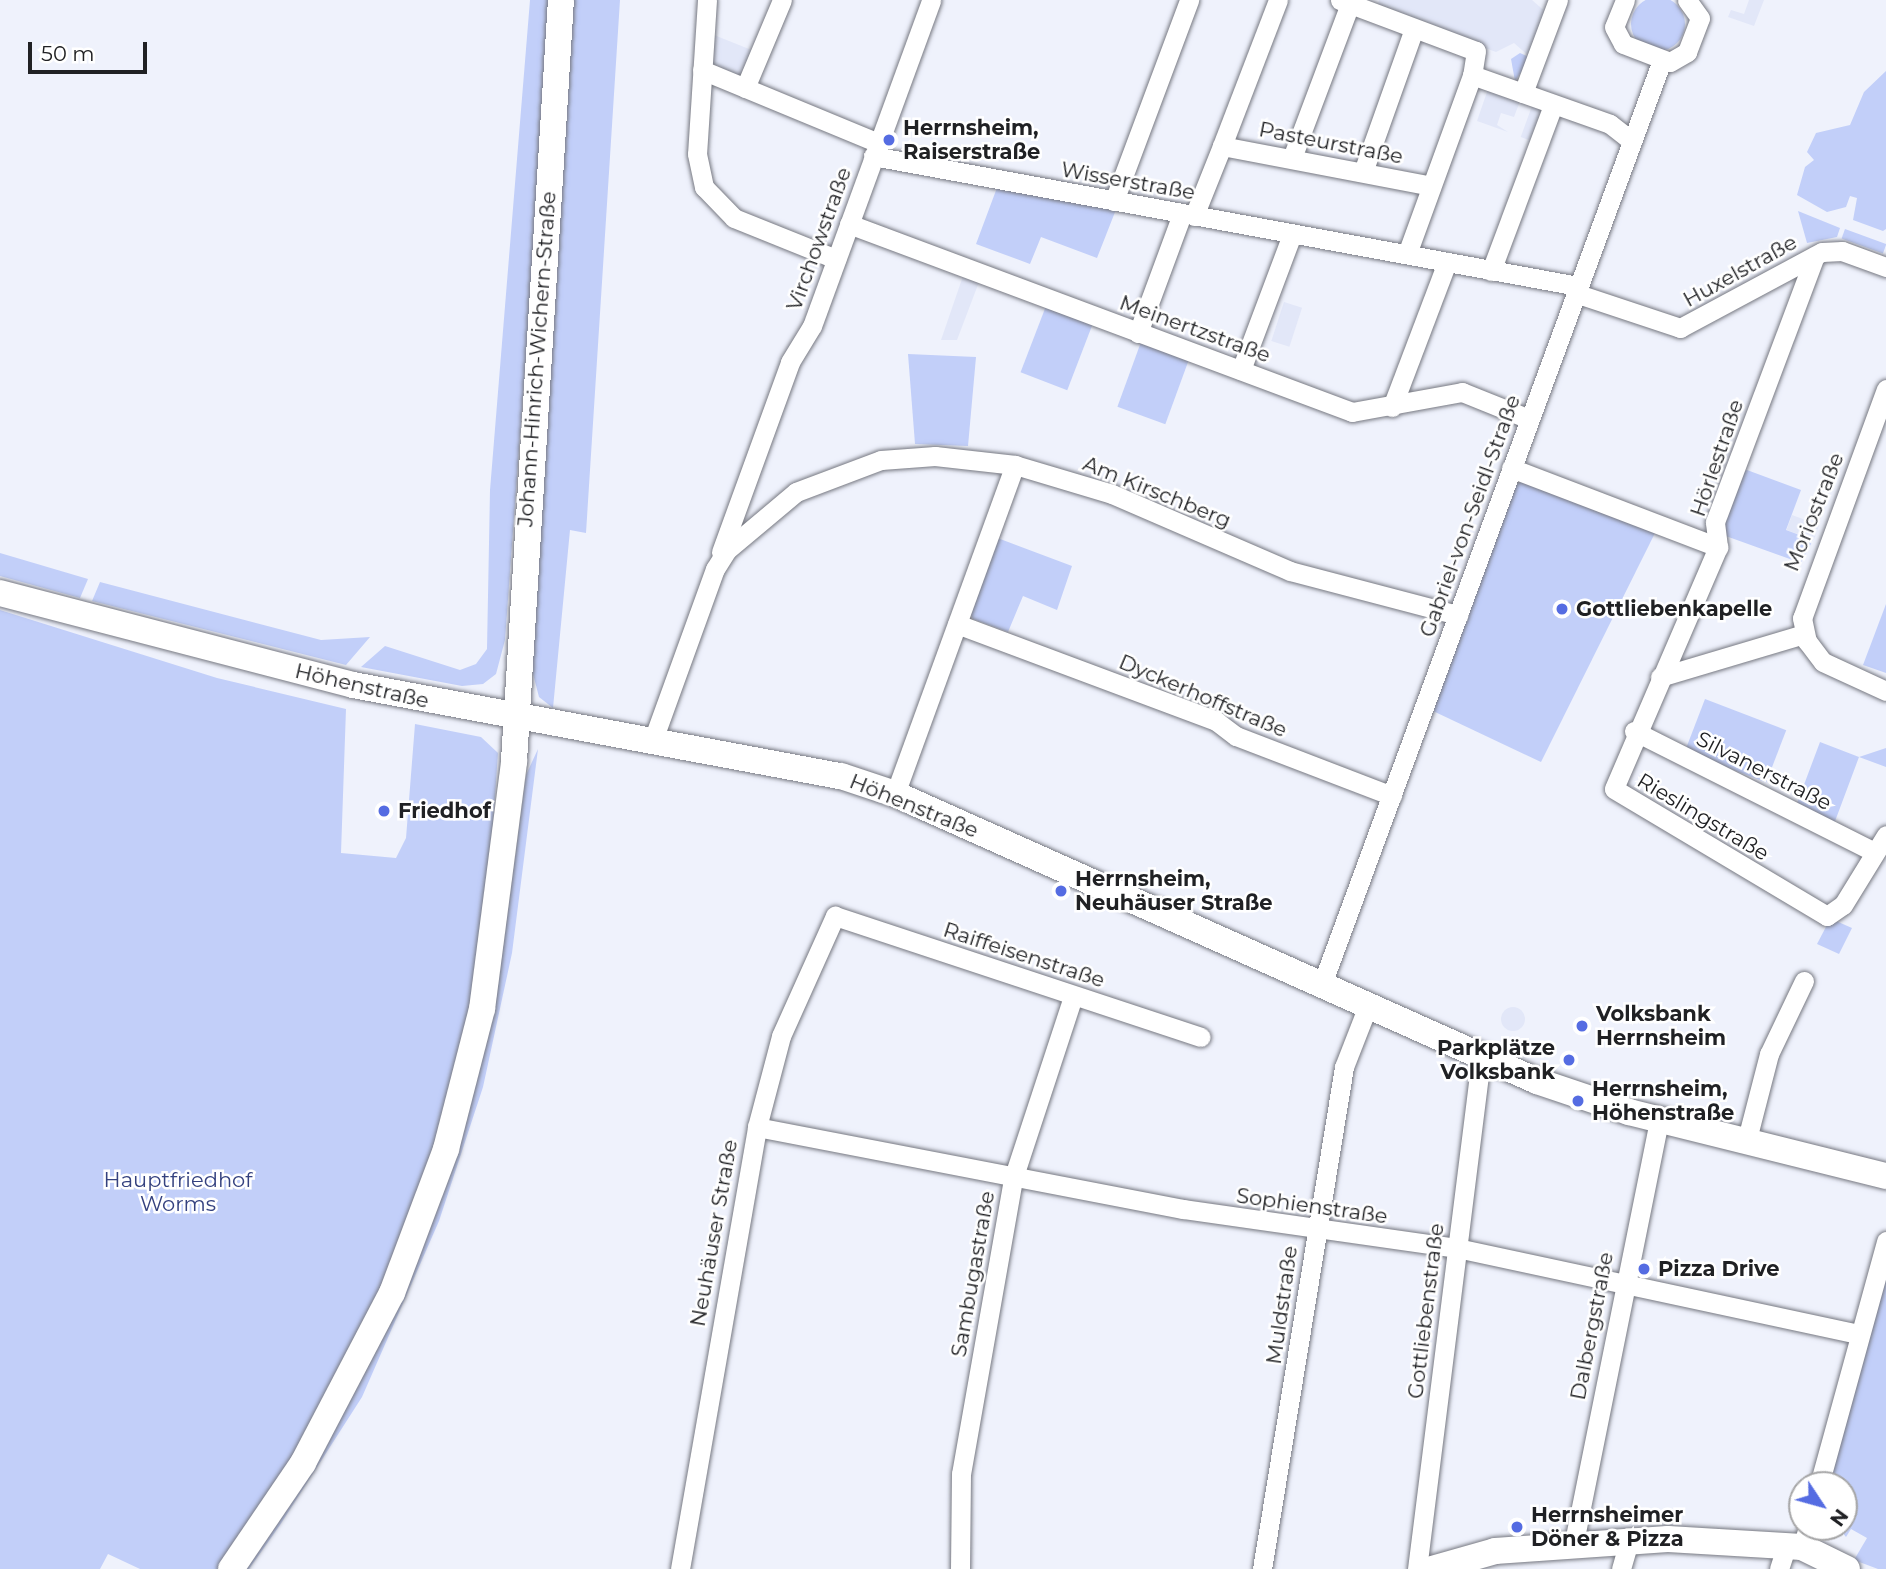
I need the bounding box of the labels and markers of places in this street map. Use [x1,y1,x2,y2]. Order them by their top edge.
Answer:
place label: Herrnsheim, Raiserstraße [903,115,1040,165]
marker: Herrnsheim, Raiserstraße [881,132,897,148]
place label: Gottliebenkapelle [1576,596,1772,622]
marker: Gottliebenkapelle [1554,601,1570,617]
place label: Friedhof [398,798,491,824]
marker: Friedhof [376,803,392,819]
place label: Herrnsheim, Neuhäuser Straße [1075,866,1272,916]
marker: Herrnsheim, Neuhäuser Straße [1053,883,1069,899]
place label: Volksbank Herrnsheim [1596,1001,1726,1051]
marker: Volksbank Herrnsheim [1574,1018,1590,1034]
place label: Parkplätze Volksbank [1437,1035,1555,1085]
marker: Parkplätze Volksbank [1561,1052,1577,1068]
place label: Herrnsheim, Höhenstraße [1592,1076,1734,1126]
marker: Herrnsheim, Höhenstraße [1570,1093,1586,1109]
place label: Pizza Drive [1658,1256,1780,1282]
marker: Pizza Drive [1636,1261,1652,1277]
place label: Herrnsheimer Döner & Pizza [1531,1502,1684,1552]
marker: Herrnsheimer Döner & Pizza [1509,1519,1525,1535]

